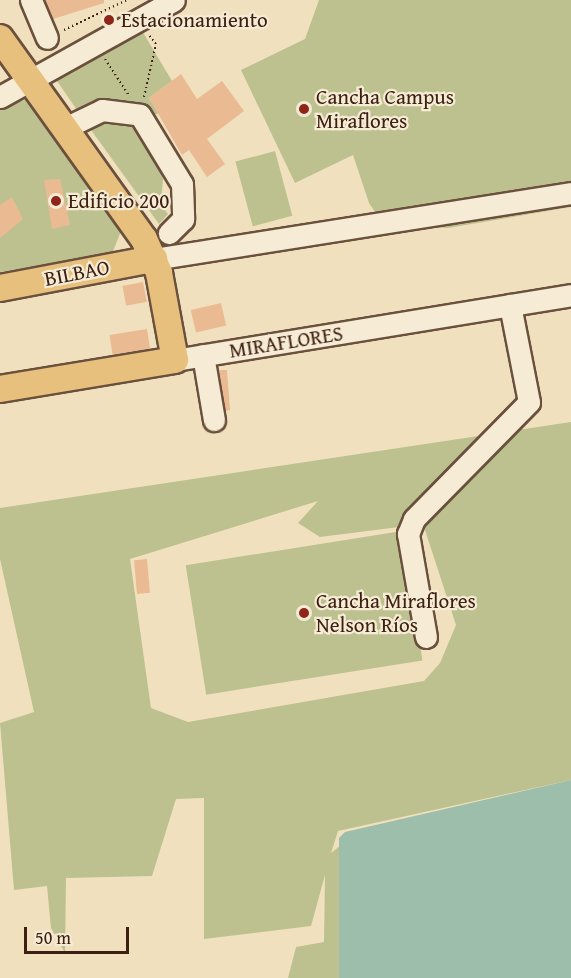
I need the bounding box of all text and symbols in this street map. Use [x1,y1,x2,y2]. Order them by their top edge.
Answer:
place label: Estacionamiento [121,7,268,33]
marker: Estacionamiento [102,13,116,27]
place label: Cancha Campus Miraflores [316,84,454,134]
marker: Cancha Campus Miraflores [297,102,311,116]
place label: Edificio 200 [68,188,169,214]
marker: Edificio 200 [49,194,63,208]
street label: BILBAO [42,254,112,292]
street label: MIRAFLORES [227,321,345,363]
place label: Cancha Miraflores Nelson Ríos [316,588,476,638]
marker: Cancha Miraflores Nelson Ríos [297,606,311,620]
scale bar [27,915,132,953]
text: 50 m [35,924,71,951]

